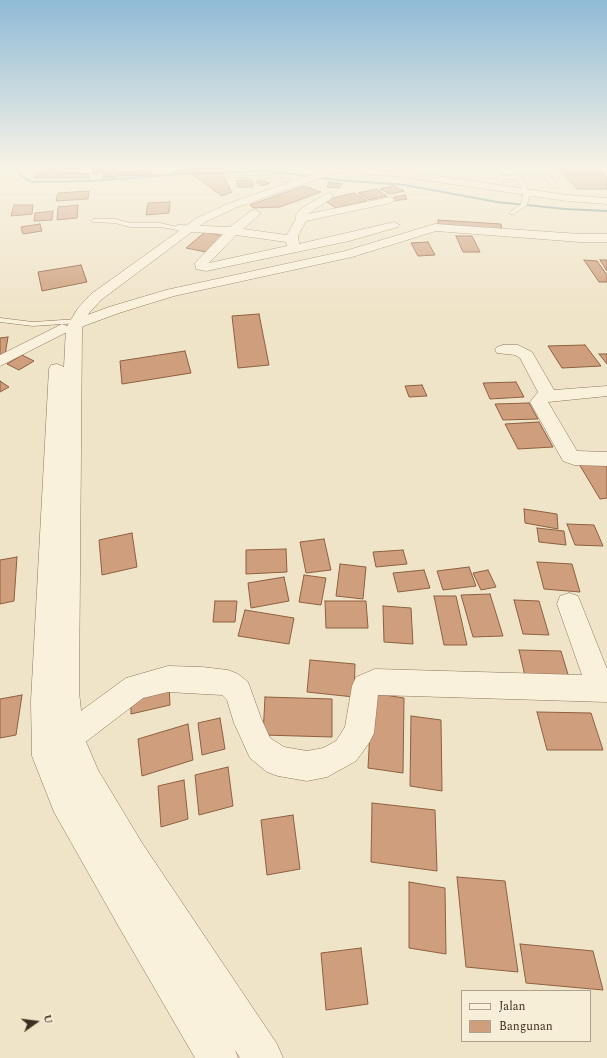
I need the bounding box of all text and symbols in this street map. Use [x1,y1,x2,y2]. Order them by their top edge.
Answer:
legend [461,990,591,1042]
text: Jalan [499,997,526,1016]
north arrow [16,1002,56,1042]
text: U [39,1012,57,1026]
text: Bangunan [499,1017,553,1036]

